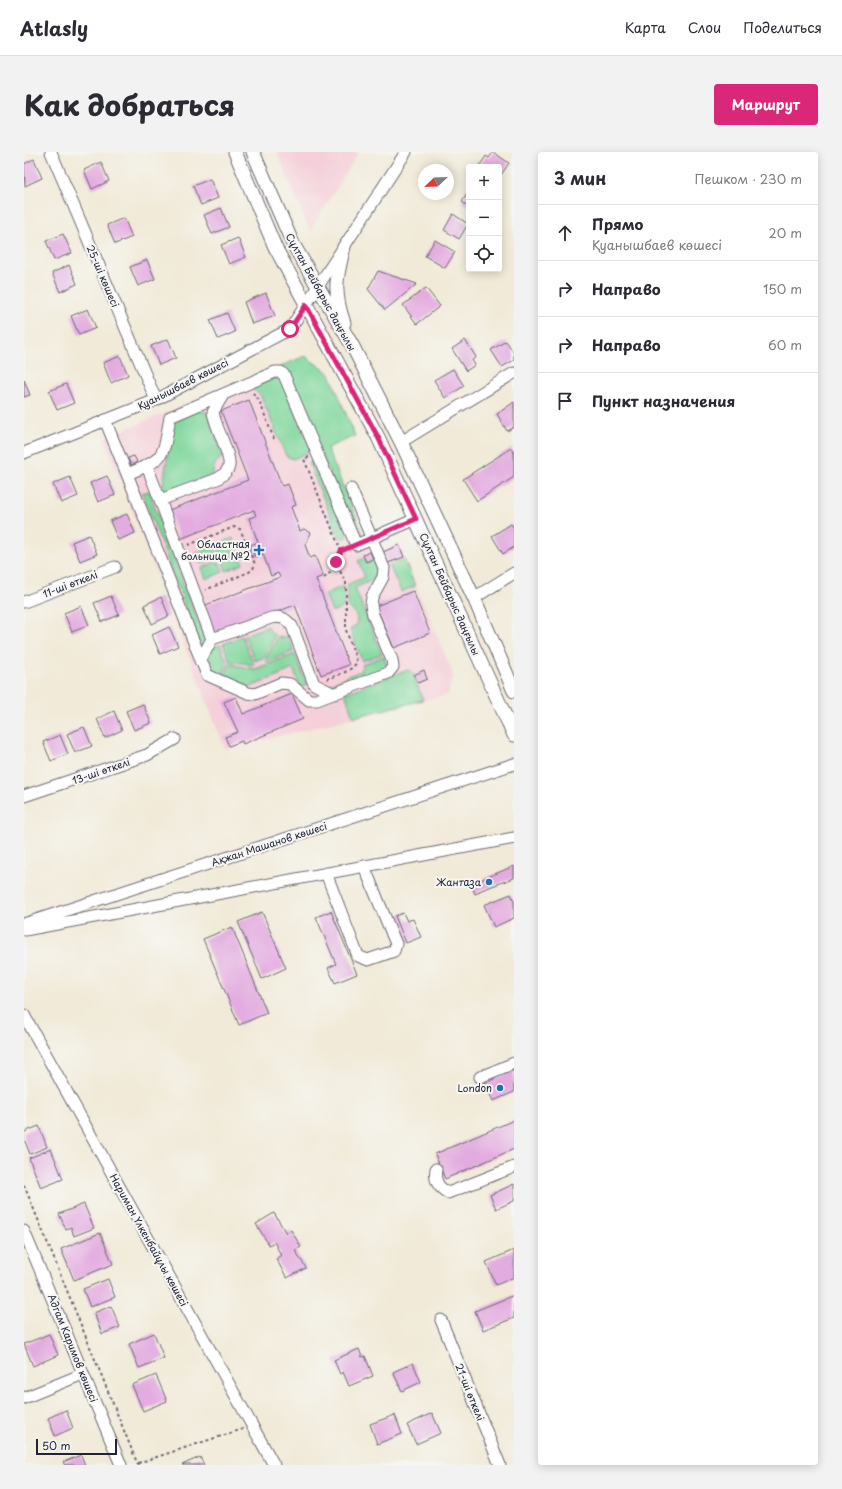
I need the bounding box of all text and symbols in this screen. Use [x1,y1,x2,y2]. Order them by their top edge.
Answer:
text: Atlasly [20,14,88,42]
text: Карта [625,17,666,38]
text: Слои [688,17,721,38]
text: Поделиться [743,17,822,38]
text: Как добраться [24,83,235,126]
button: Маршрут [714,84,818,125]
north arrow [418,164,454,200]
map controls [466,164,502,272]
button: + [466,164,502,200]
text: 3 мин [554,165,606,191]
text: Пешком · 230 m [694,169,802,188]
button: − [466,200,502,236]
text: Прямо [592,212,643,235]
icon: ahead [554,222,576,244]
text: 20 m [768,223,802,242]
street label: Сұлтан Бейбарыс даңғылы [283,230,360,353]
text: Қуанышбаев көшесі [592,235,722,254]
button: locate [466,236,502,272]
street label: 25-ші көшесі [84,242,123,309]
text: Направо [592,277,661,300]
icon: right [554,278,576,300]
text: 150 m [763,279,802,298]
route start [281,320,299,338]
text: Направо [592,333,661,356]
icon: right [554,334,576,356]
text: 60 m [768,335,802,354]
street label: Қуанышбаев көшесі [135,354,231,414]
text: Пункт назначения [592,389,735,412]
icon: arrive [554,390,576,412]
street label: Сұлтан Бейбарыс даңғылы [417,530,484,658]
place label: Областная больница №2 [181,536,250,563]
marker: Областная больница №2 [253,544,265,556]
route end [327,553,345,571]
street label: 11-ші өткелі [40,566,100,601]
street label: 13-ші өткелі [70,754,132,787]
street label: Ақжан Машанов көшесі [209,818,329,869]
place label: Жантаза [435,874,482,889]
marker: Жантаза [484,877,494,887]
place label: London [457,1080,492,1095]
marker: London [495,1083,505,1093]
street label: Нариман Үлкенбайұлы көшесі [107,1171,192,1309]
street label: Адгам Каримов көшесі [45,1291,102,1404]
street label: 21-ші өткелі [452,1361,489,1423]
scale bar [36,1437,117,1456]
text: 50 m [42,1437,71,1454]

